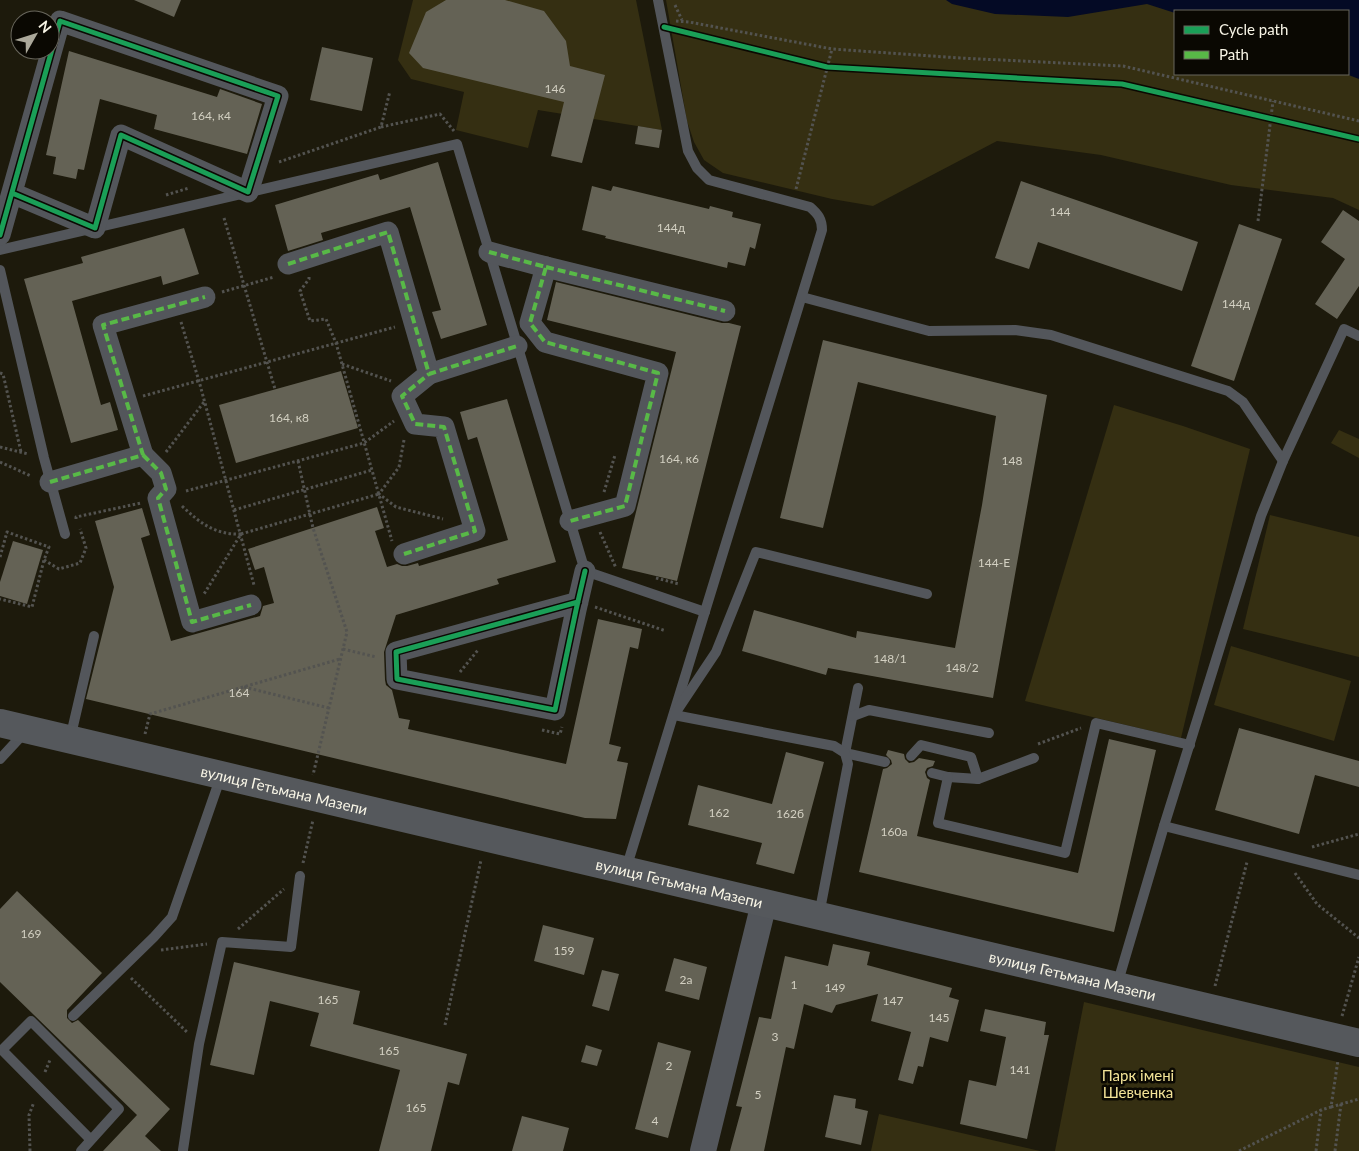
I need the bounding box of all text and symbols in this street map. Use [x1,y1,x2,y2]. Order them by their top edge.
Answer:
north arrow [10,10,60,60]
legend [1174,10,1349,75]
text: N [35,17,55,36]
text: Cycle path [1219,20,1288,38]
text: Path [1219,45,1249,63]
house number: 146 [545,81,565,96]
house number: 164, к4 [191,108,231,123]
house number: 144 [1050,204,1070,219]
house number: 144д [657,220,686,235]
house number: 144д [1222,296,1251,311]
house number: 164, к8 [269,410,309,425]
house number: 164, к6 [659,451,699,466]
house number: 148 [1002,453,1022,468]
house number: 144-Е [978,555,1010,570]
house number: 148/1 [873,651,907,666]
house number: 148/2 [945,660,979,675]
house number: 164 [229,685,249,700]
street label: вулиця Гетьмана Мазепи [199,762,369,818]
house number: 162 [709,805,729,820]
house number: 162б [776,806,804,821]
house number: 160а [881,824,907,839]
street label: вулиця Гетьмана Мазепи [594,855,765,911]
house number: 169 [21,926,41,941]
house number: 159 [554,943,574,958]
street label: вулиця Гетьмана Мазепи [987,947,1158,1004]
house number: 2а [680,972,692,987]
house number: 1 [791,977,798,992]
house number: 149 [825,980,845,995]
house number: 165 [318,992,338,1007]
house number: 147 [883,993,903,1008]
house number: 145 [929,1010,949,1025]
house number: 3 [772,1029,779,1044]
house number: 165 [379,1043,399,1058]
house number: 2 [666,1058,673,1073]
house number: 141 [1010,1062,1030,1077]
park label: Парк імені Шевченка [1102,1066,1174,1101]
house number: 5 [755,1087,762,1102]
house number: 165 [406,1100,426,1115]
house number: 4 [652,1113,659,1128]

